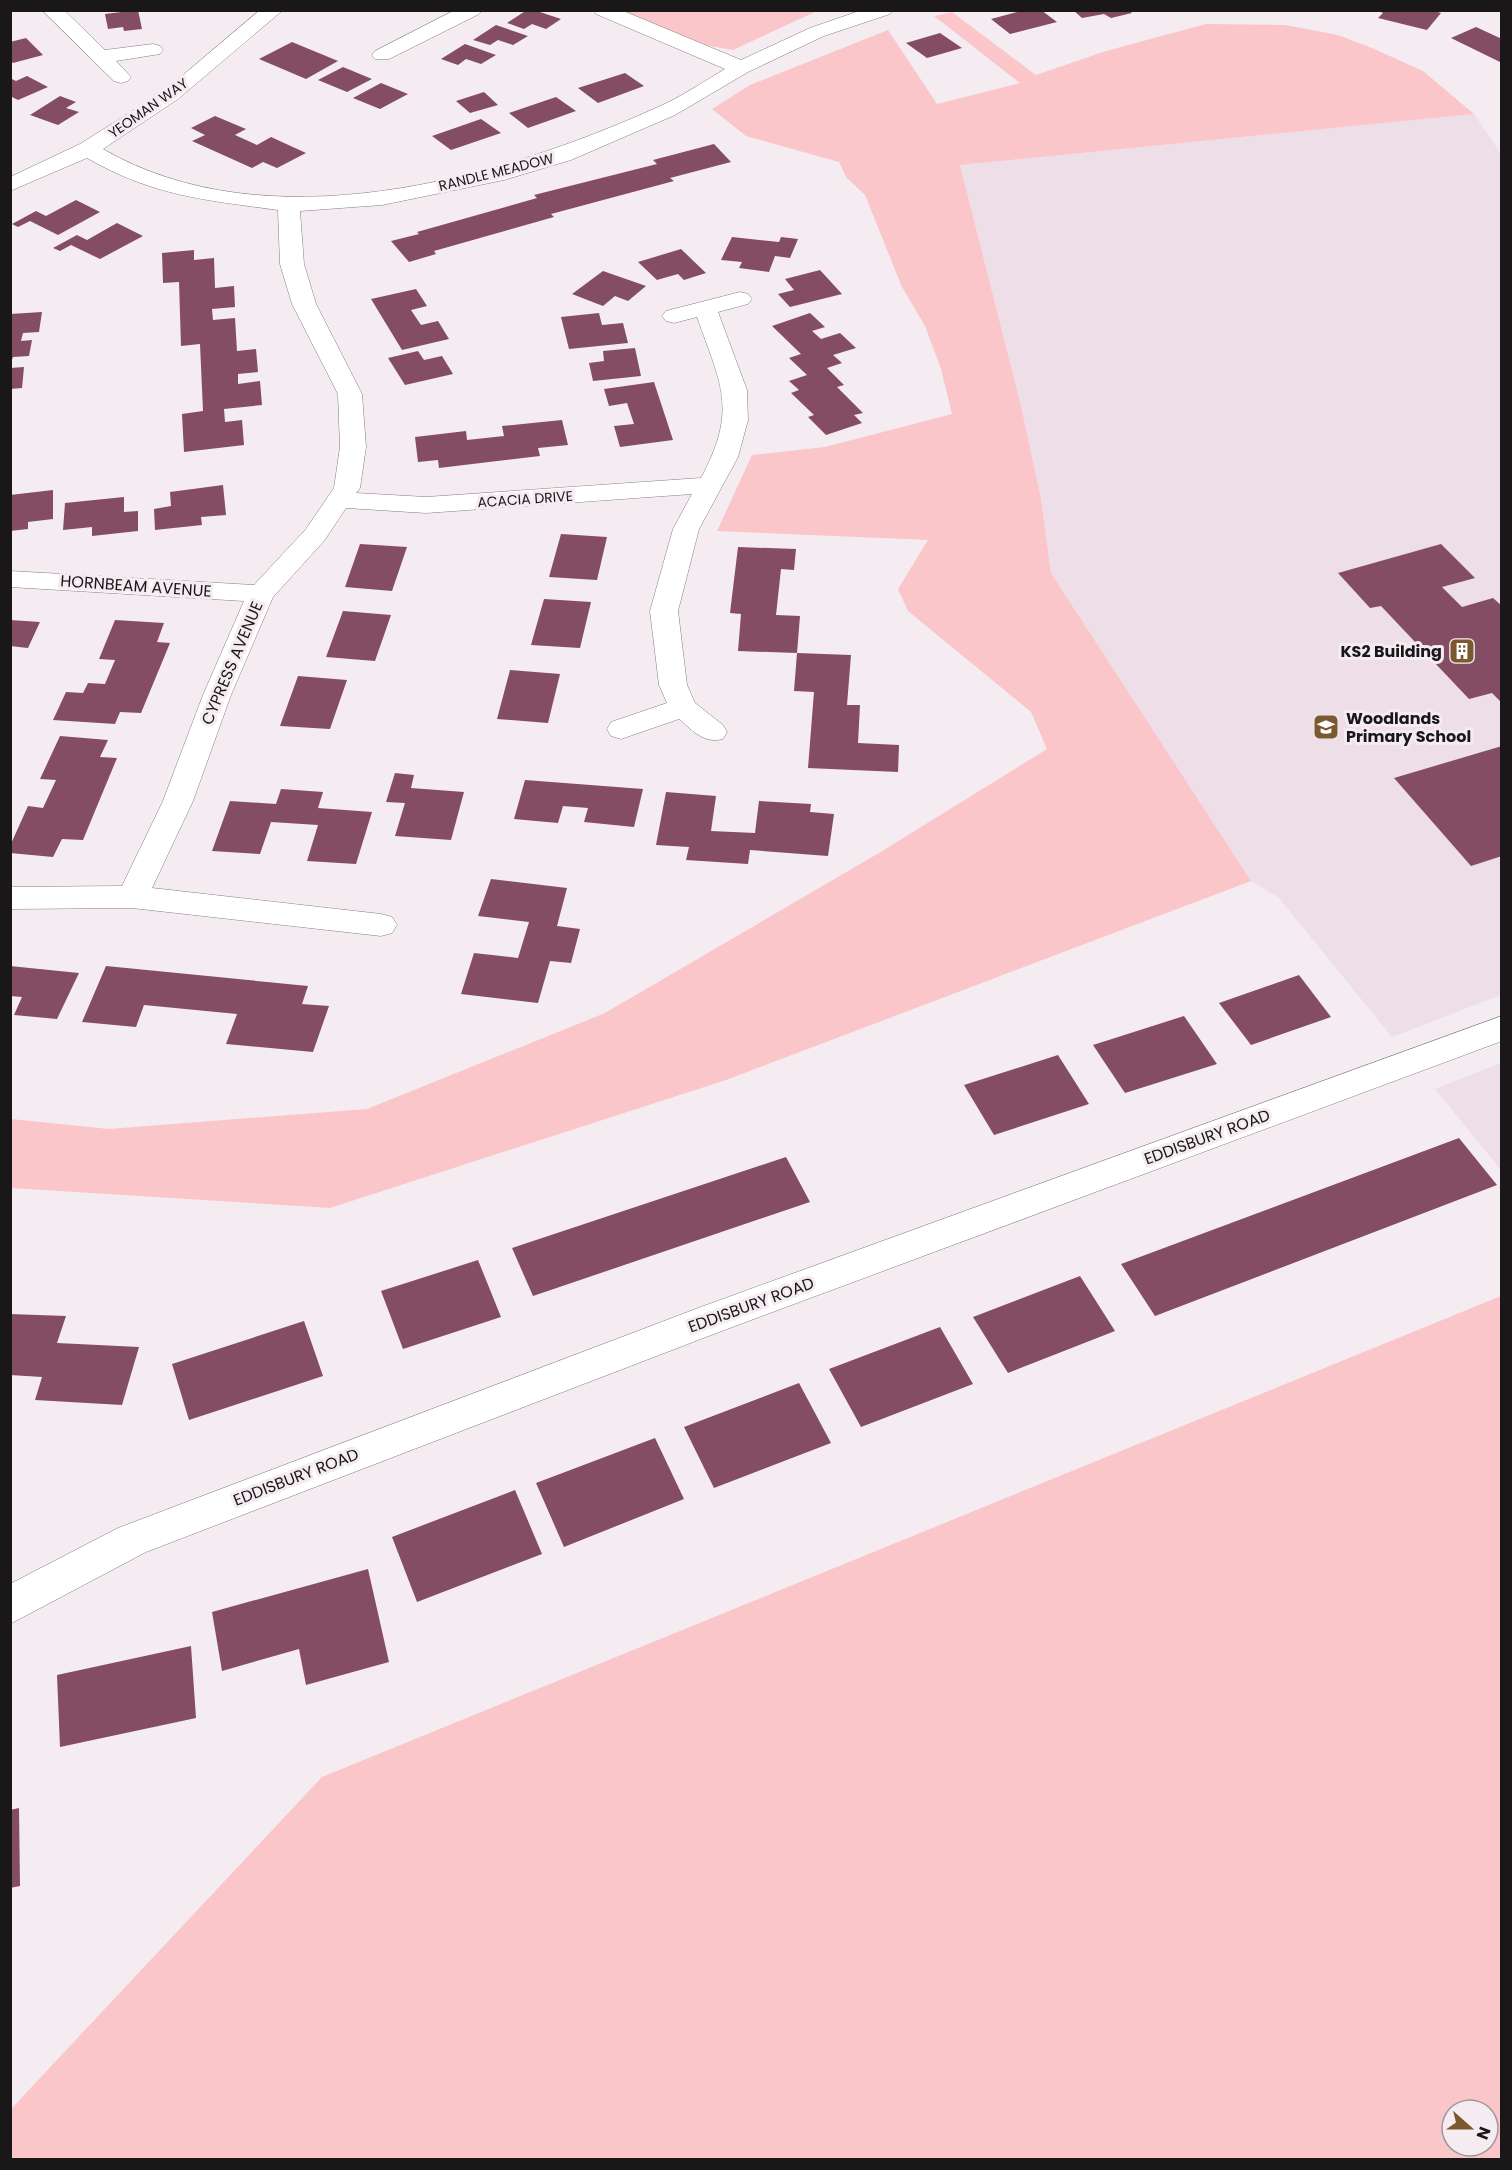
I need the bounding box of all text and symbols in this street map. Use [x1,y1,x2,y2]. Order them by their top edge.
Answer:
street label: YEOMAN WAY [104,73,192,143]
street label: RANDLE MEADOW [436,148,556,196]
street label: ACACIA DRIVE [477,486,573,512]
street label: HORNBEAM AVENUE [60,569,212,603]
street label: CYPRESS AVENUE [196,598,268,728]
building icon: KS2 Building [1447,636,1477,666]
place label: KS2 Building [1340,640,1442,663]
place label: Woodlands Primary School [1346,707,1471,748]
school or university icon: Woodlands Primary School [1311,712,1341,742]
street label: EDDISBURY ROAD [1141,1104,1273,1170]
street label: EDDISBURY ROAD [685,1272,817,1338]
street label: EDDISBURY ROAD [230,1443,362,1511]
north arrow [1440,2098,1500,2158]
text: N [1471,2123,1496,2143]

